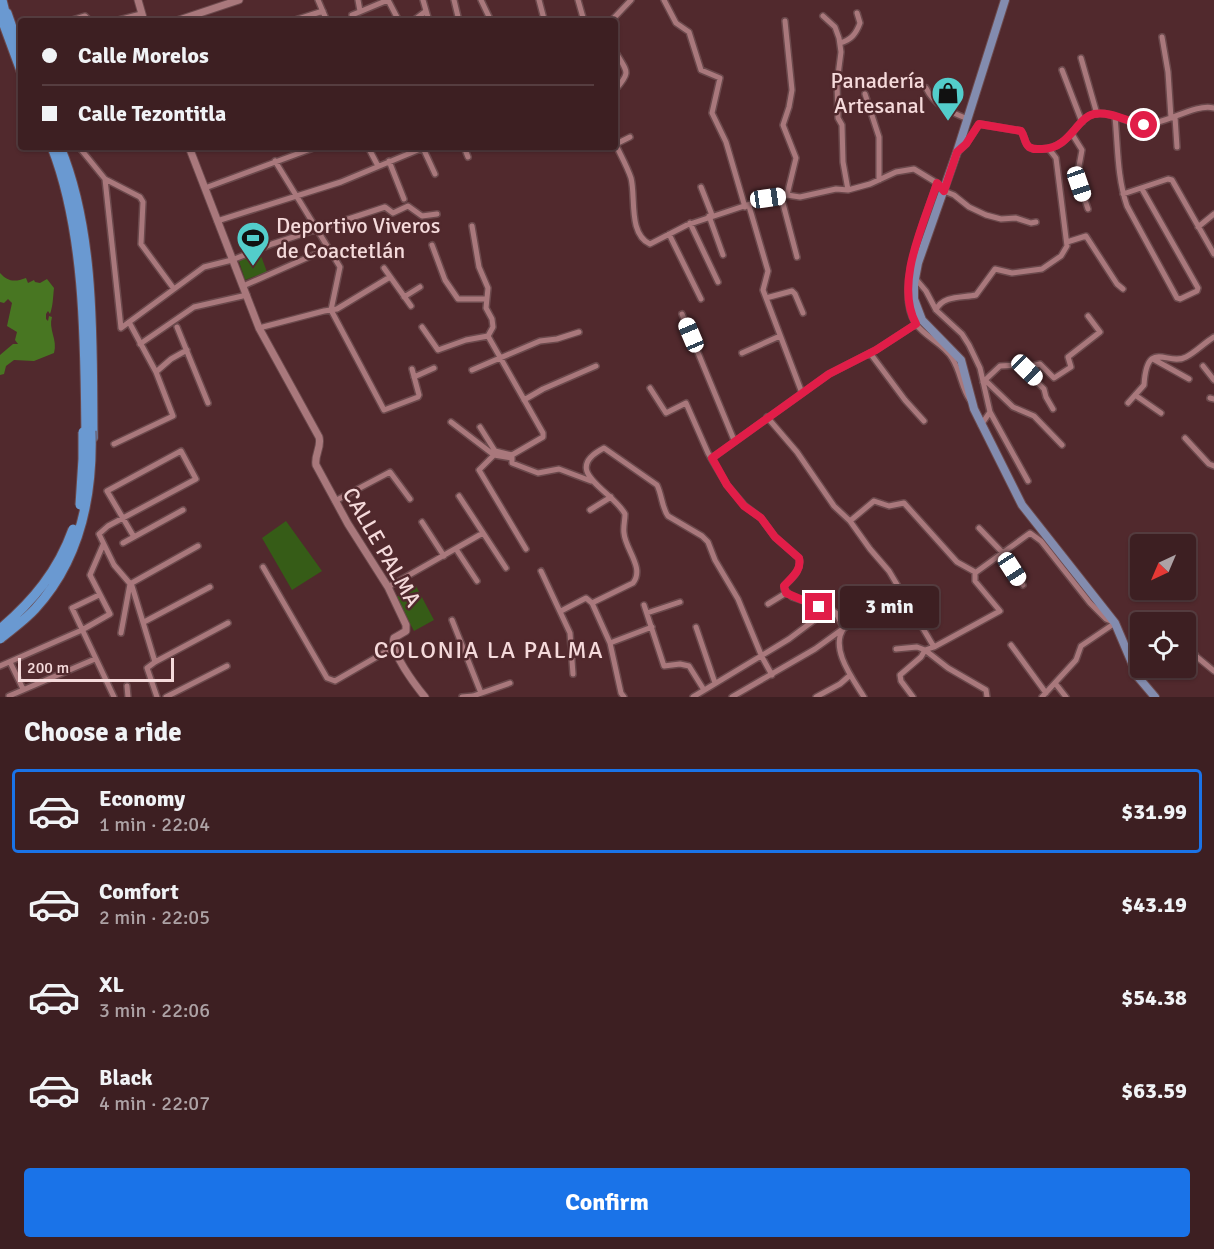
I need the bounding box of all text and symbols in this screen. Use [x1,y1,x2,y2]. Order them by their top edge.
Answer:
text: Calle Morelos [78,42,209,69]
place label: Panadería Artesanal [831,67,925,119]
shop icon: Panadería Artesanal [930,75,966,122]
text: Calle Tezontitla [78,100,226,127]
route start [1130,111,1157,138]
car [1065,164,1093,204]
car [749,187,787,209]
place label: Deportivo Viveros de Coactetlán [276,212,440,264]
sports icon: Deportivo Viveros de Coactetlán [235,220,271,267]
car [676,315,706,355]
car [1008,351,1046,389]
street label: CALLE PALMA [337,482,427,612]
north arrow [1130,534,1196,600]
map controls [1130,534,1196,678]
car [995,549,1029,589]
callout: 3 min [840,586,939,628]
route end [805,593,832,620]
text: 3 min [865,594,914,619]
button: locate [1130,612,1196,678]
district label: COLONIA LA PALMA [374,635,604,665]
scale bar [18,655,174,682]
text: 200 m [27,658,69,678]
text: Choose a ride [24,716,182,749]
icon: car [27,784,81,838]
text: Economy [99,785,185,812]
text: $31.99 [1121,798,1187,825]
text: 1 min · 22:04 [99,812,210,837]
icon: car [27,877,81,931]
text: Comfort [99,878,179,905]
text: $43.19 [1121,891,1187,918]
text: 2 min · 22:05 [99,905,210,930]
icon: car [27,970,81,1024]
text: XL [99,971,124,998]
text: $54.38 [1121,984,1187,1011]
text: 3 min · 22:06 [99,998,210,1023]
icon: car [27,1063,81,1117]
text: Black [99,1064,153,1091]
text: $63.59 [1121,1077,1187,1104]
text: 4 min · 22:07 [99,1091,210,1116]
button: Confirm [24,1168,1190,1237]

